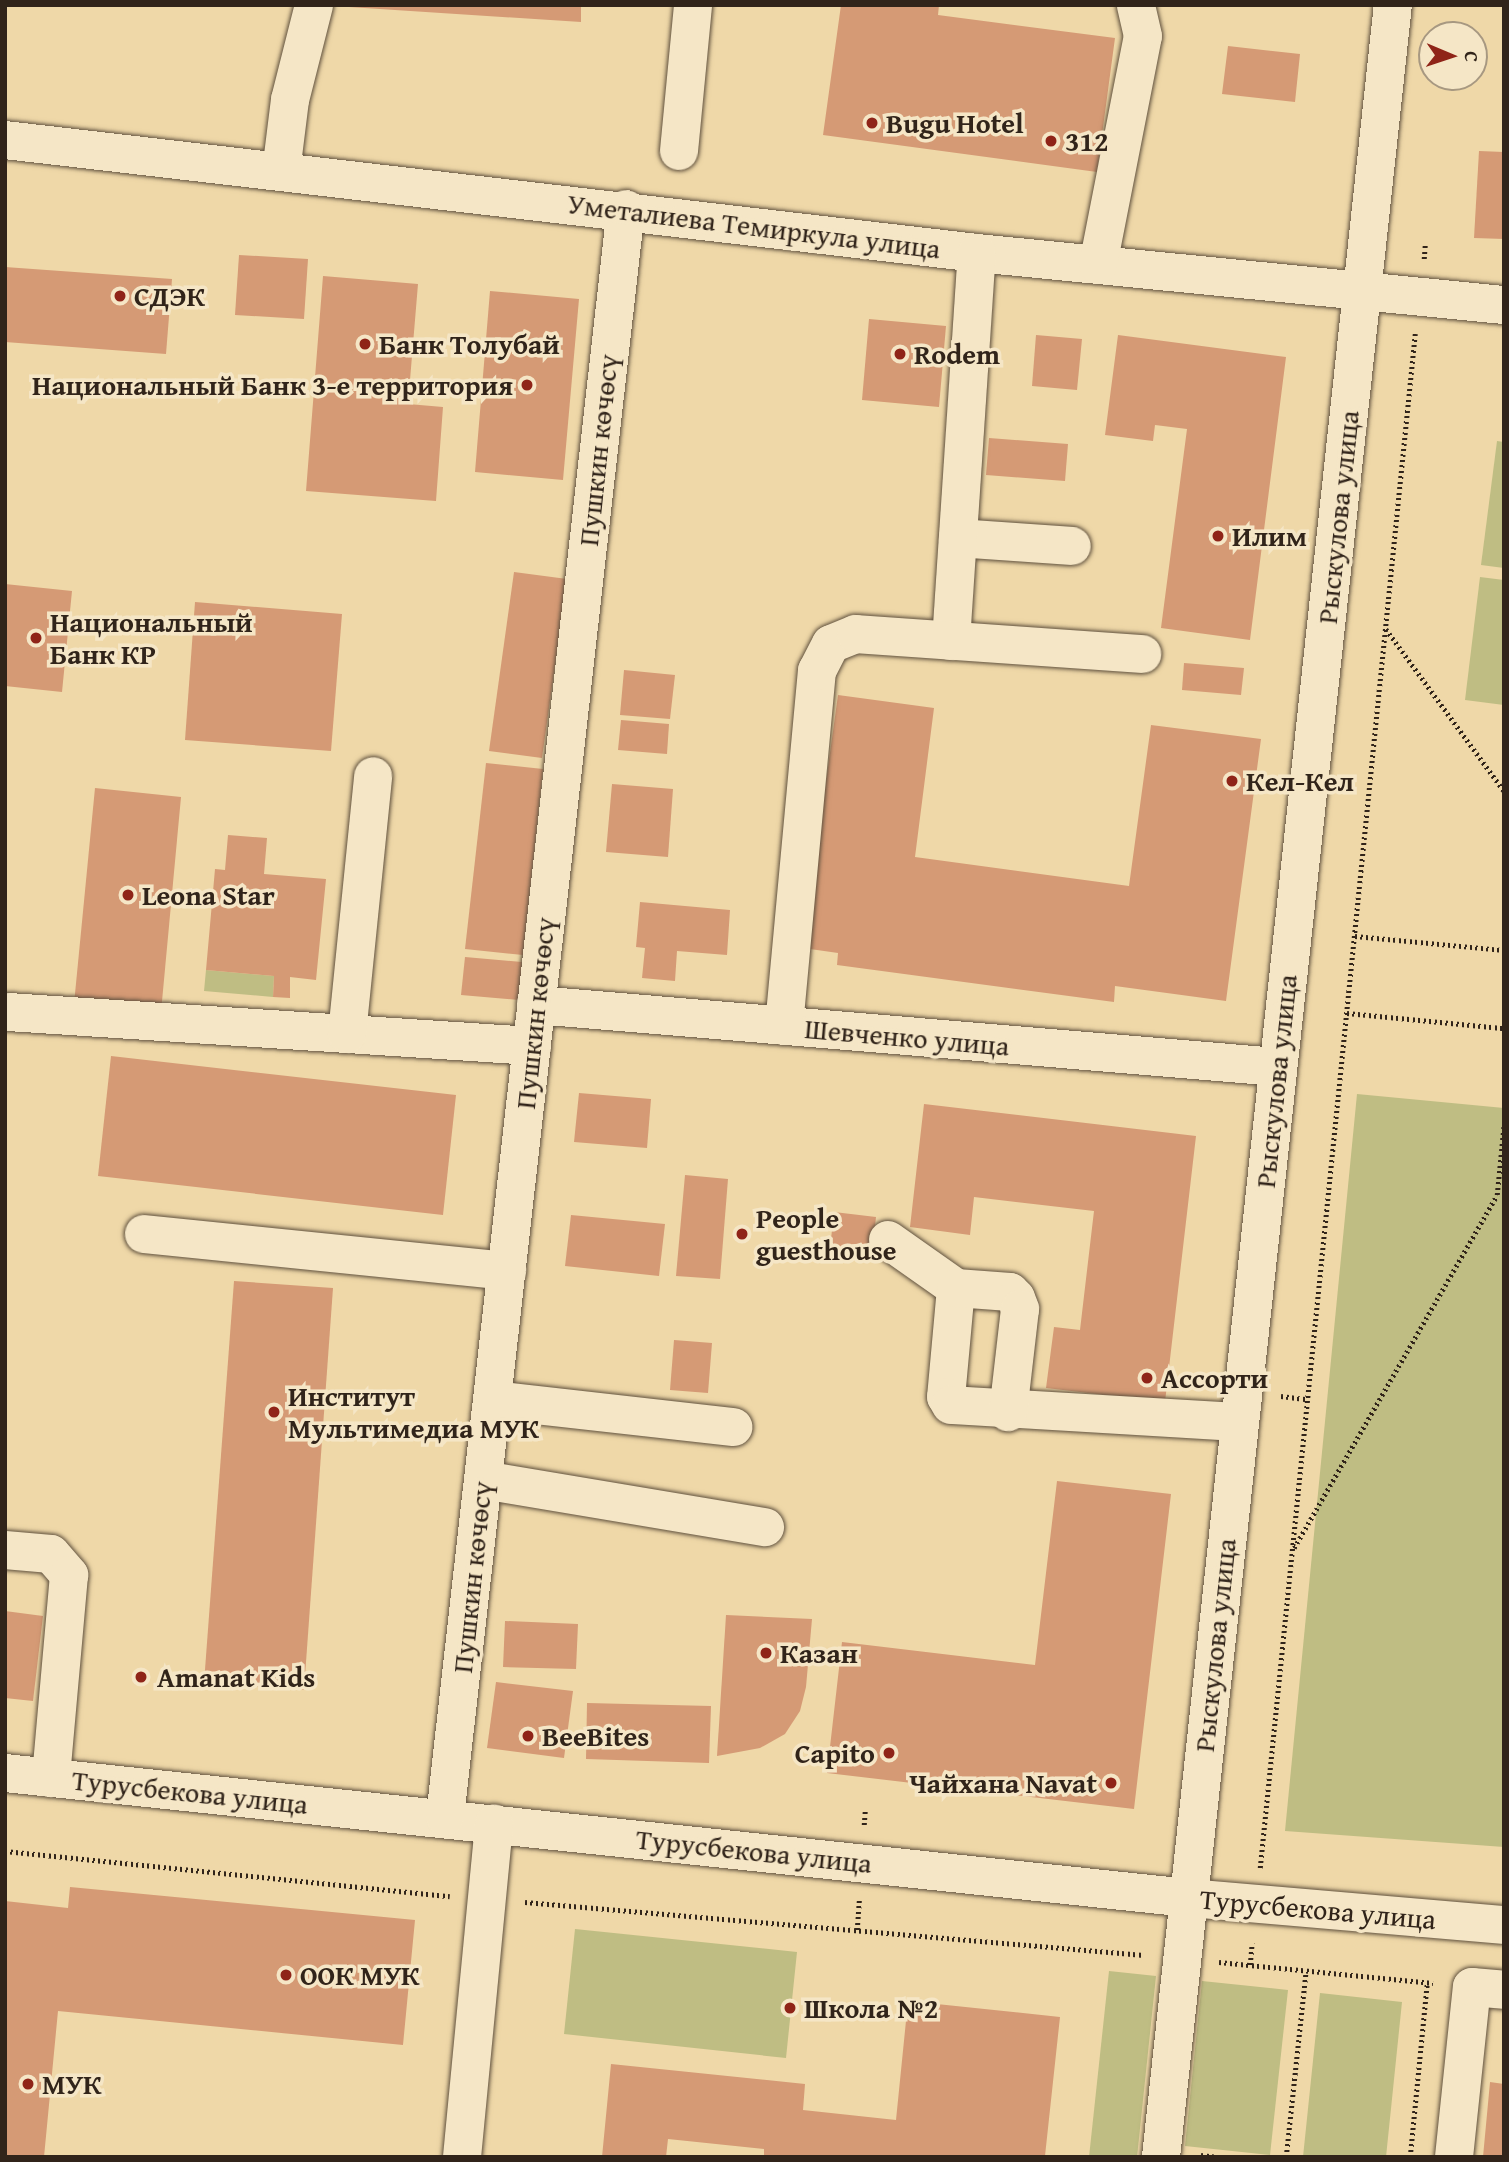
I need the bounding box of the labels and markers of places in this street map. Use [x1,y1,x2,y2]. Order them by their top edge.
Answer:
place label: Bugu Hotel [886,106,1024,140]
marker: Bugu Hotel [864,115,880,131]
place label: 312 [1065,124,1109,158]
marker: 312 [1043,133,1059,149]
place label: СДЭК [134,279,205,313]
marker: СДЭК [112,288,128,304]
place label: Банк Толубай [379,327,560,361]
marker: Банк Толубай [357,336,373,352]
place label: Rodem [914,337,1000,371]
marker: Rodem [892,346,908,362]
place label: Национальный Банк 3-е территория [32,368,513,402]
marker: Национальный Банк 3-е территория [519,377,535,393]
place label: Илим [1232,519,1307,553]
marker: Илим [1210,528,1226,544]
place label: Национальный Банк КР [50,605,253,671]
marker: Национальный Банк КР [28,630,44,646]
place label: Кел-Кел [1246,764,1354,798]
marker: Кел-Кел [1224,773,1240,789]
place label: Leona Star [142,878,275,912]
marker: Leona Star [120,887,136,903]
place label: People guesthouse [756,1201,896,1267]
marker: People guesthouse [734,1226,750,1242]
place label: Ассорти [1161,1361,1268,1395]
marker: Ассорти [1139,1370,1155,1386]
place label: Институт Мультимедиа МУК [288,1379,539,1445]
marker: Институт Мультимедиа МУК [266,1404,282,1420]
place label: Казан [780,1636,858,1670]
marker: Казан [758,1645,774,1661]
place label: Amanat Kids [157,1660,315,1694]
marker: Amanat Kids [131,1667,151,1687]
place label: BeeBites [542,1719,649,1753]
marker: BeeBites [520,1728,536,1744]
place label: Capito [795,1736,875,1770]
marker: Capito [881,1745,897,1761]
place label: Чайхана Navat [909,1766,1097,1800]
marker: Чайхана Navat [1103,1775,1119,1791]
place label: ООК МУК [300,1958,420,1992]
marker: ООК МУК [278,1967,294,1983]
place label: Школа №2 [804,1991,938,2025]
marker: Школа №2 [782,2000,798,2016]
place label: МУК [42,2067,102,2101]
marker: МУК [20,2076,36,2092]

